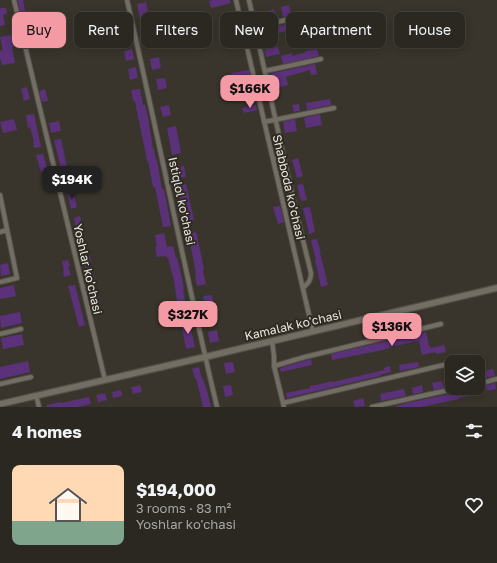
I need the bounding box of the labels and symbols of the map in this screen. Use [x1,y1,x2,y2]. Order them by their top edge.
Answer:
pin: $166K [222,75,278,109]
street label: Shabboda ko'chasi [270,133,308,241]
street label: Istiqlol ko'chasi [165,156,199,246]
pin: $194K [44,166,100,200]
street label: Yoshlar ko'chasi [70,222,106,316]
pin: $327K [160,301,216,335]
street label: Kamalak ko'chasi [243,307,343,343]
pin: $136K [364,313,420,347]

